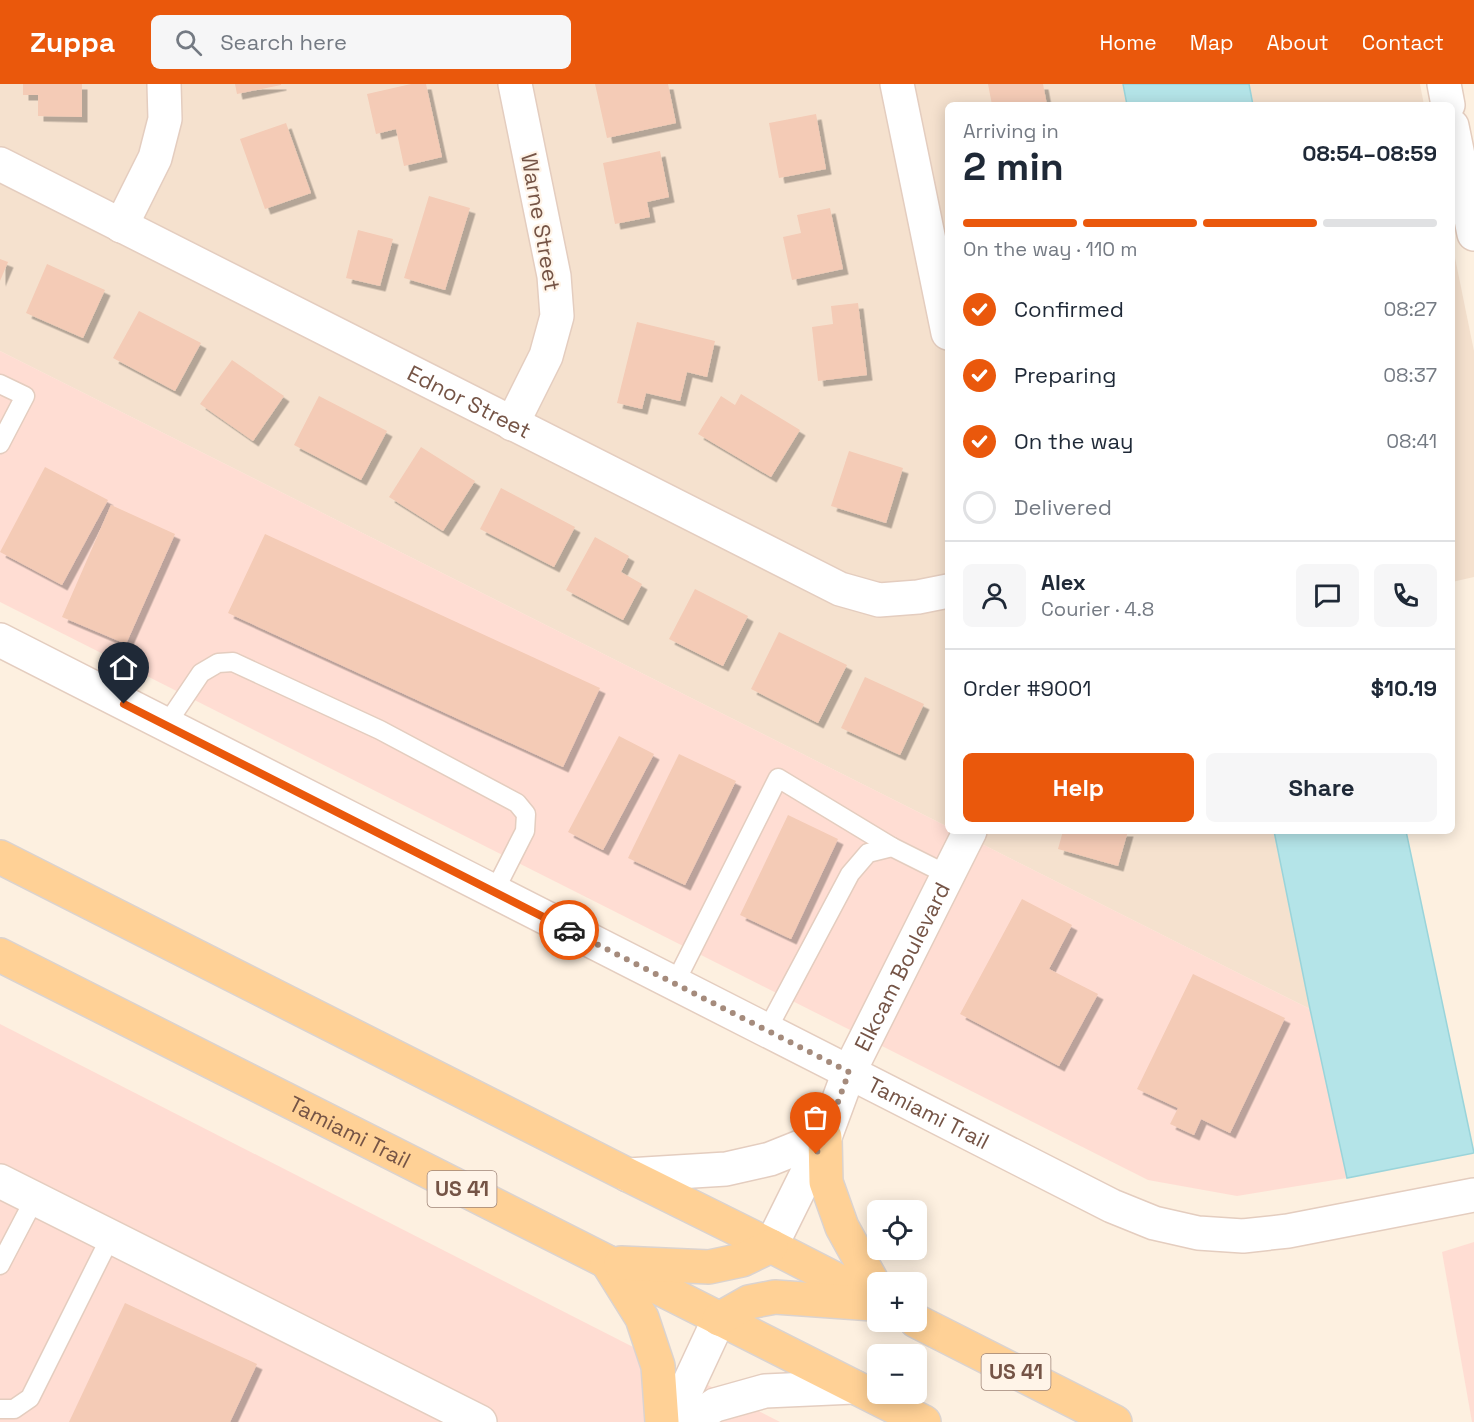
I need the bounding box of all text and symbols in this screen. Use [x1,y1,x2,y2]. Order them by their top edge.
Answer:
search box [151,15,571,69]
text: Zuppa [30,24,115,60]
icon: search [172,26,205,59]
text: Search here [220,28,347,56]
text: Home [1099,29,1157,56]
text: Map [1190,29,1234,56]
text: About [1267,29,1329,56]
text: Contact [1362,29,1444,56]
text: Arriving in [963,118,1059,144]
text: 08:54–08:59 [1302,139,1437,167]
text: 2 min [963,142,1064,191]
street label: Warne Street [515,151,567,293]
text: On the way · 110 m [963,236,1137,262]
icon: check [963,293,996,326]
text: Confirmed [1014,295,1124,323]
text: 08:27 [1383,296,1437,322]
street label: Ednor Street [403,359,536,444]
icon: check [963,359,996,392]
text: Preparing [1014,361,1116,389]
text: 08:37 [1383,362,1437,388]
icon: check [963,425,996,458]
text: On the way [1014,427,1133,455]
text: 08:41 [1386,428,1437,454]
text: Delivered [1014,493,1112,521]
button: person [963,564,1026,627]
button: chat [1296,564,1359,627]
button: phone [1374,564,1437,627]
text: Alex [1041,568,1086,596]
text: Courier · 4.8 [1041,596,1154,622]
pin [98,642,149,704]
icon: home [107,651,140,684]
text: Order #9001 [963,674,1091,702]
text: $10.19 [1371,674,1437,702]
button: Help [963,753,1194,822]
button: Share [1206,753,1437,822]
street label: Elkcam Boulevard [848,877,956,1056]
courier [539,900,599,960]
icon: car [553,914,586,947]
street label: Tamiami Trail [863,1070,994,1155]
street label: Tamiami Trail [284,1089,415,1174]
pin [790,1092,841,1154]
icon: bag [799,1101,832,1134]
road number: US 41 [428,1171,496,1207]
map controls [867,1200,927,1404]
button: locate [867,1200,927,1260]
button: + [867,1272,927,1332]
button: − [867,1344,927,1404]
road number: US 41 [982,1354,1050,1390]

